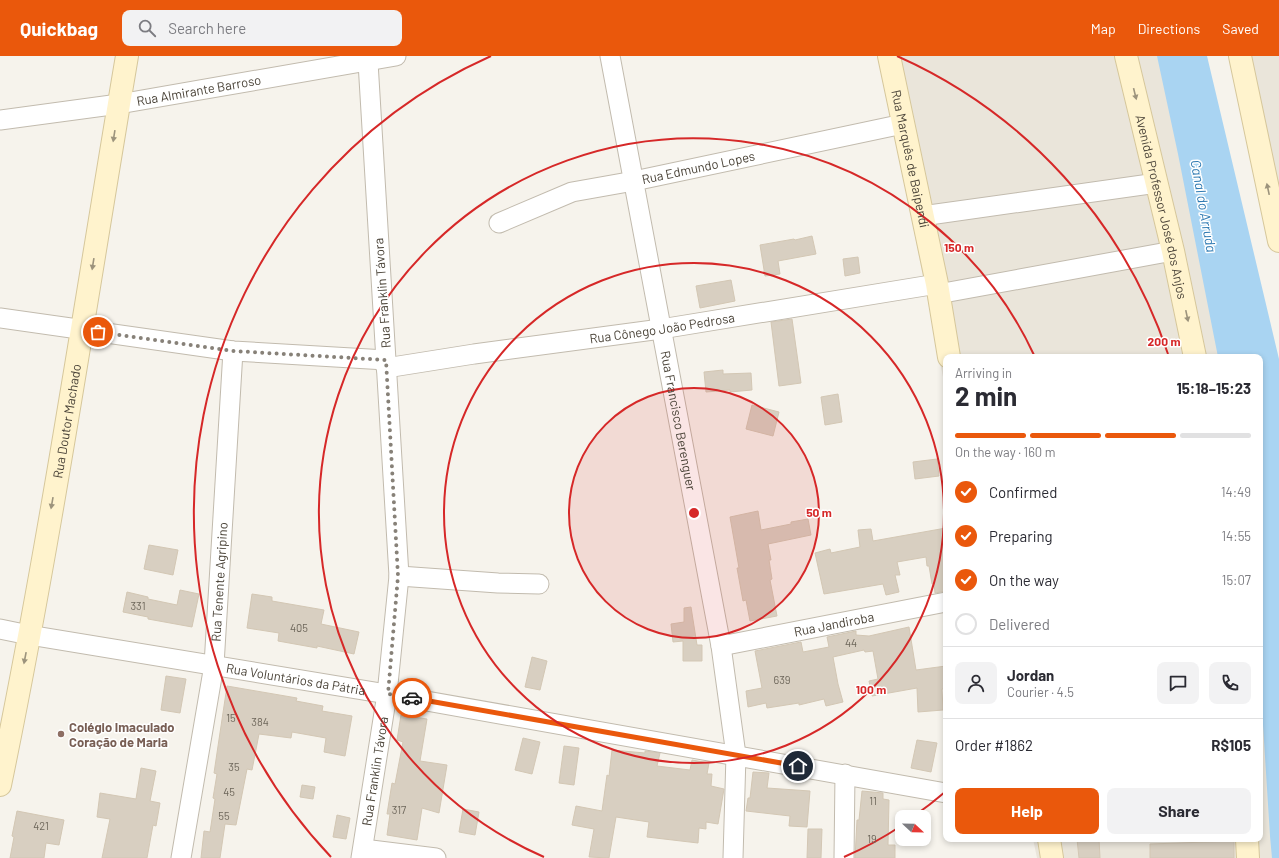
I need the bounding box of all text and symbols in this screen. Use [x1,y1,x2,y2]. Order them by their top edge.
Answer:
search box [122,10,402,46]
text: Quickbag [20,17,98,40]
icon: search [136,17,158,39]
text: Search here [168,19,246,37]
text: Map [1091,20,1116,37]
text: Directions [1138,20,1200,37]
text: Saved [1222,20,1259,37]
street label: Rua Almirante Barroso [135,72,262,109]
street label: Rua Marquês de Baipendi [888,88,933,229]
one-way arrow [1132,88,1138,100]
street label: Avenida Professor José dos Anjos [1132,113,1191,301]
one-way arrow [111,130,117,142]
street label: Rua Edmundo Lopes [640,148,756,187]
water label: Canal do Arruda [1187,158,1221,254]
one-way arrow [1265,183,1271,196]
street label: Rua Franklin Távora [370,237,394,349]
text: 150 m [944,240,974,254]
one-way arrow [90,258,96,270]
street label: Rua Cônego João Pedrosa [588,309,736,346]
one-way arrow [1184,310,1190,322]
pin [81,315,115,349]
icon: bag [87,321,109,343]
text: 200 m [1148,334,1180,348]
street label: Rua Francisco Berenguer [658,349,700,492]
street label: Rua Doutor Machado [49,363,84,480]
text: Arriving in [955,365,1012,381]
text: 15:18–15:23 [1176,379,1251,397]
text: 2 min [955,380,1017,411]
text: On the way · 160 m [955,444,1056,460]
icon: check [955,481,977,503]
text: Confirmed [989,483,1057,501]
text: 14:49 [1221,484,1251,500]
one-way arrow [49,497,55,509]
text: 50 m [806,505,832,519]
centre of rings [687,506,701,520]
street label: Rua Tenente Agripino [207,522,231,642]
icon: check [955,525,977,547]
text: Preparing [989,527,1053,545]
text: 14:55 [1222,528,1251,544]
icon: check [955,569,977,591]
text: On the way [989,571,1059,589]
text: 15:07 [1222,572,1251,588]
house number: 331 [130,599,146,612]
street label: Rua Jandiroba [792,608,875,640]
text: Delivered [989,615,1050,633]
house number: 405 [290,621,308,634]
house number: 44 [845,636,857,649]
one-way arrow [22,652,28,665]
street label: Rua Voluntários da Pátria [225,660,367,698]
button: person [955,662,997,704]
button: chat [1157,662,1199,704]
button: phone [1209,662,1251,704]
text: Jordan [1007,666,1054,684]
house number: 639 [773,673,791,686]
courier [392,678,432,718]
text: 100 m [856,682,886,696]
text: Courier · 4.5 [1007,684,1074,700]
icon: car [401,687,423,709]
house number: 15 [226,711,236,724]
house number: 384 [251,715,269,728]
street label: Rua Franklin Távora [358,715,391,827]
place label: Colégio Imaculado Coração de Maria [69,719,175,750]
marker: Colégio Imaculado Coração de Maria [56,729,66,739]
text: Order #1862 [955,736,1033,754]
text: R$105 [1211,736,1251,754]
pin [781,749,815,783]
icon: home [787,755,809,777]
house number: 35 [228,760,240,773]
house number: 45 [223,785,235,798]
button: Help [955,788,1099,834]
button: Share [1107,788,1251,834]
house number: 11 [869,794,877,807]
house number: 317 [392,803,406,816]
house number: 55 [218,809,230,822]
north arrow [895,810,931,846]
map controls [895,810,931,846]
house number: 421 [33,819,49,832]
house number: 19 [867,832,877,845]

